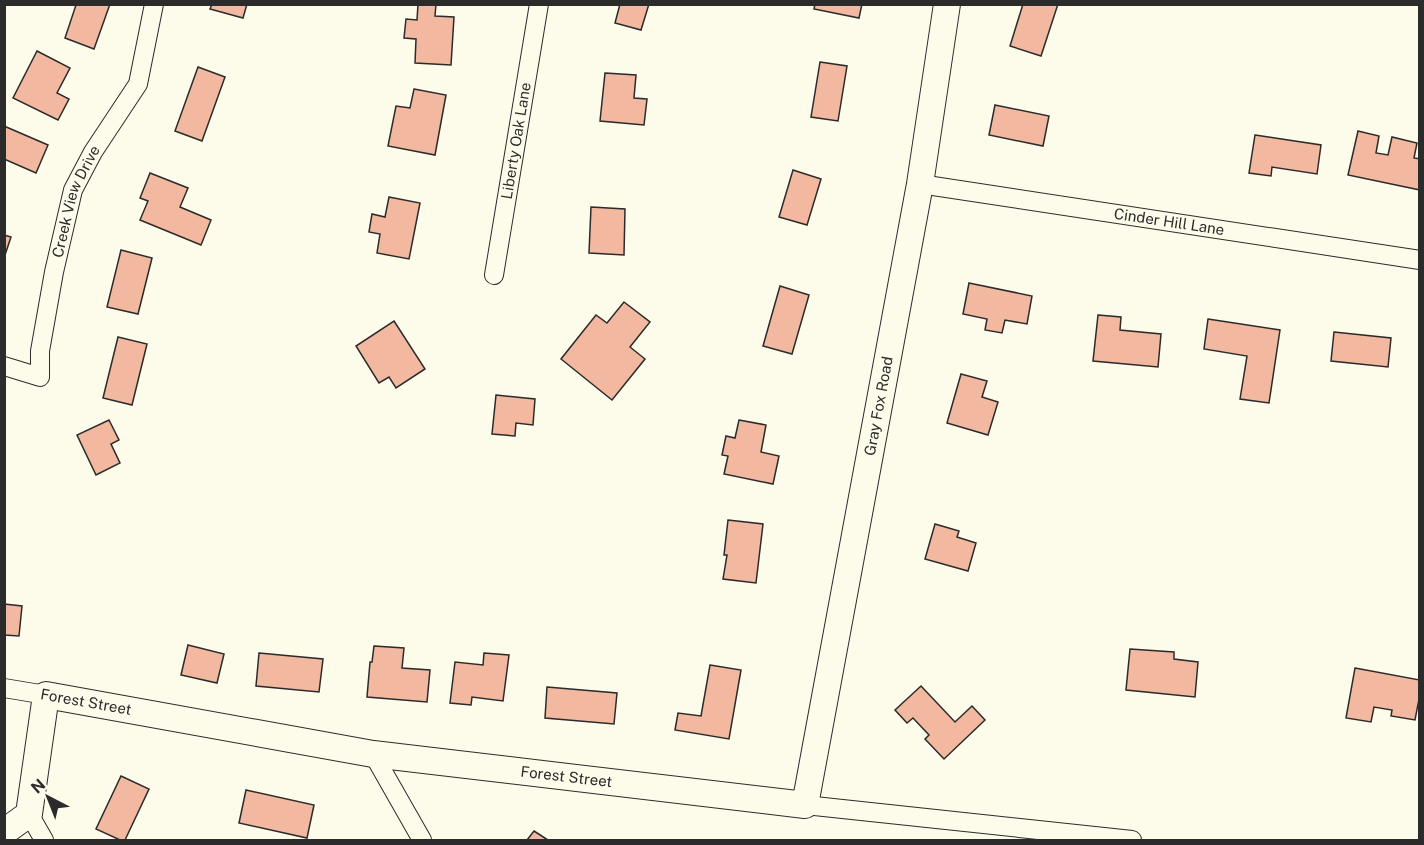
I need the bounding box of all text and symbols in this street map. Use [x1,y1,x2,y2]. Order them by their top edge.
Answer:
street label: Liberty Oak Lane [498,81,534,200]
street label: Creek View Drive [49,142,103,259]
street label: Cinder Hill Lane [1113,205,1226,238]
street label: Gray Fox Road [861,355,896,457]
street label: Forest Street [39,685,133,718]
street label: Forest Street [520,762,613,790]
north arrow [18,767,78,827]
text: N [27,775,49,797]

